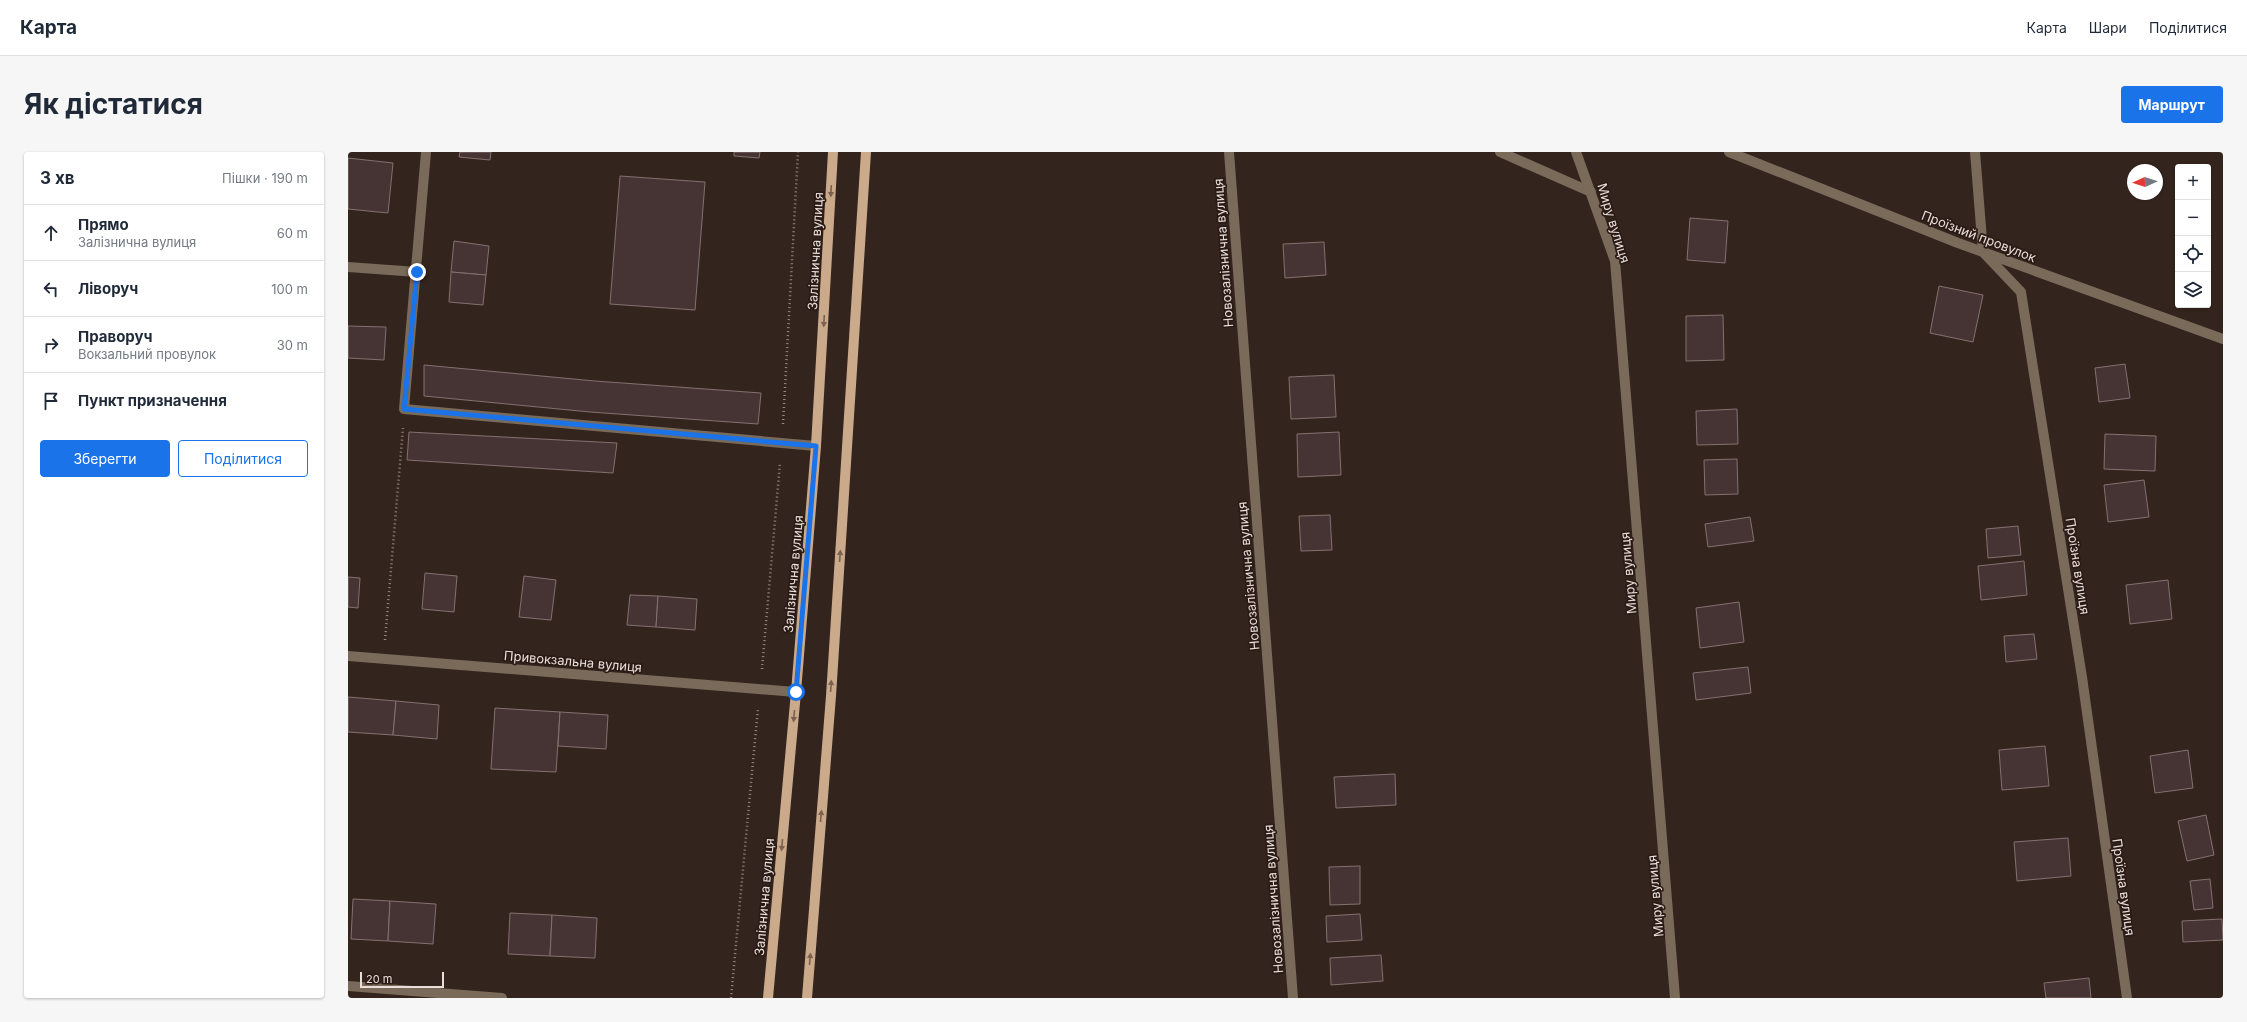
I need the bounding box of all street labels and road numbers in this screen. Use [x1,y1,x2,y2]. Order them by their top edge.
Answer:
street label: Новозалізнична вулиця [1210,178,1236,328]
street label: Миру вулиця [1594,181,1634,265]
street label: Залізнична вулиця [804,192,826,310]
street label: Проїзний провулок [1919,207,2039,265]
street label: Новозалізнична вулиця [1234,501,1262,651]
street label: Залізнична вулиця [780,514,806,634]
street label: Проїзна вулиця [2062,516,2094,616]
street label: Миру вулиця [1616,531,1640,615]
street label: Привокзальна вулиця [503,647,643,675]
street label: Новозалізнична вулиця [1260,824,1286,974]
street label: Залізнична вулиця [751,837,777,957]
street label: Проїзна вулиця [2109,837,2139,937]
street label: Миру вулиця [1643,854,1667,938]

